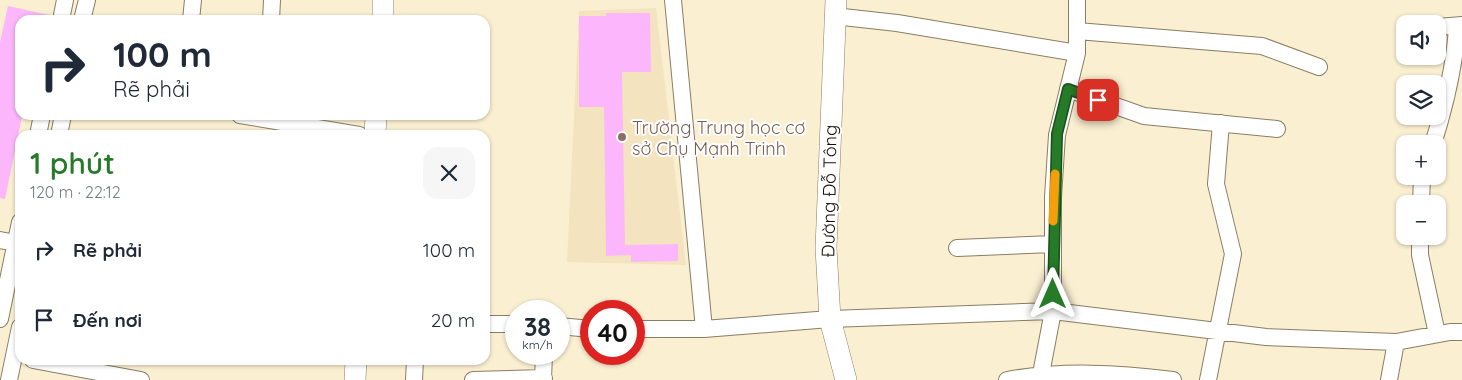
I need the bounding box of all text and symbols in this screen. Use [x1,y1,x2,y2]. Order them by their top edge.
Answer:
map controls [1396,15,1446,245]
button: sound [1396,15,1446,65]
text: 100 m [113,32,212,76]
icon: right [30,35,95,100]
text: Rẽ phải [113,75,190,103]
button: layers [1396,75,1446,125]
pin [1077,79,1119,121]
icon: arrive [1084,86,1112,114]
place label: Trường Trung học cơ sở Chụ Mạnh Trinh [632,116,805,160]
street label: Đường Đỗ Tông [816,124,842,258]
marker: Trường Trung học cơ sở Chụ Mạnh Trinh [616,131,628,143]
button: + [1396,135,1446,185]
text: 1 phút [30,144,115,182]
button: close [423,147,475,199]
text: 120 m · 22:12 [30,182,121,202]
button: − [1396,195,1446,245]
icon: right [30,236,58,264]
text: Rẽ phải [73,238,142,262]
text: 100 m [423,238,475,262]
position arrow [1026,267,1078,319]
speed limit sign: 40 [580,300,645,365]
icon: arrive [30,306,58,334]
text: Đến nơi [73,308,142,332]
text: 20 m [431,308,475,332]
text: 38 [524,311,551,342]
text: km/h [522,337,553,352]

